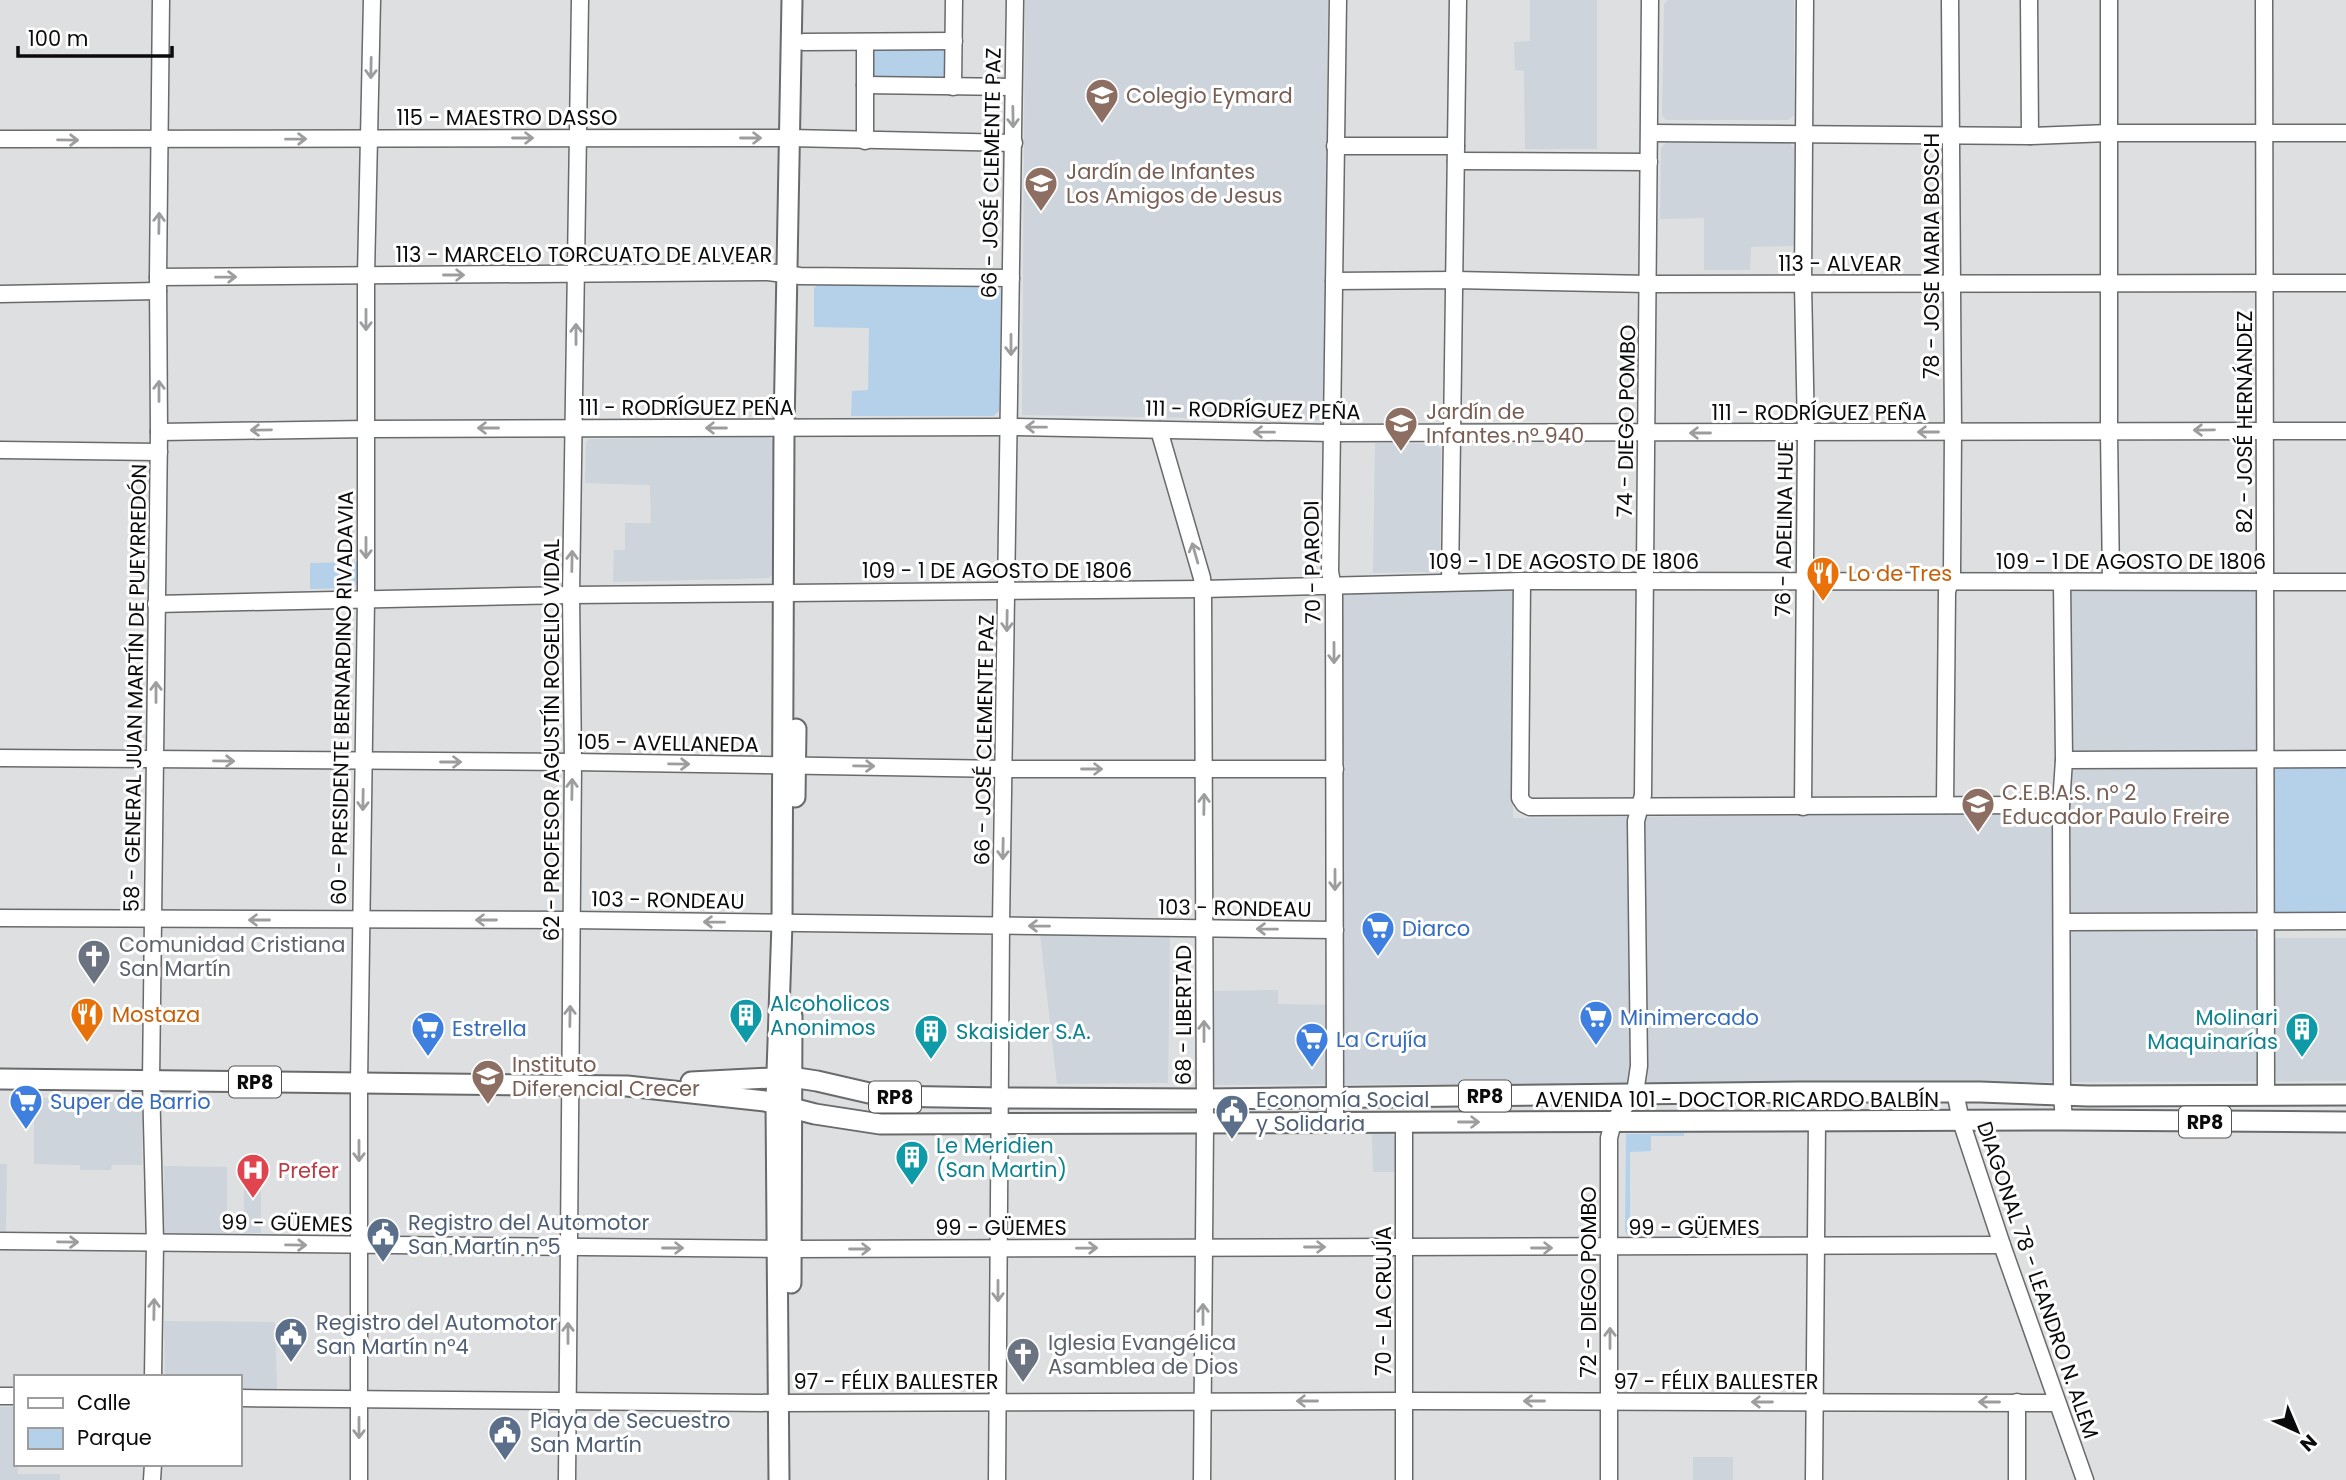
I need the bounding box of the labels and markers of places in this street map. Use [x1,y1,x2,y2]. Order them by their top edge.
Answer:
school or university icon: Colegio Eymard [1083,76,1121,125]
place label: Colegio Eymard [1126,81,1293,110]
place label: Jardín de Infantes Los Amigos de Jesus [1066,157,1283,210]
school or university icon: Jardín de Infantes Los Amigos de Jesus [1022,164,1060,213]
place label: Jardín de Infantes nº 940 [1426,397,1584,450]
school or university icon: Jardín de Infantes nº 940 [1382,404,1420,453]
restaurant icon: Lo de Tres [1804,554,1842,603]
place label: Lo de Tres [1848,559,1952,588]
place label: C.E.B.A.S. nº 2 Educador Paulo Freire [2002,778,2230,831]
school or university icon: C.E.B.A.S. nº 2 Educador Paulo Freire [1959,785,1997,834]
supermarket icon: Diarco [1359,909,1397,958]
place label: Diarco [1402,914,1470,943]
place label: Comunidad Cristiana San Martín [119,930,345,983]
church icon: Comunidad Cristiana San Martín [75,937,113,986]
place label: Alcoholicos Anonimos [770,989,890,1042]
restaurant icon: Mostaza [68,995,106,1044]
building icon: Alcoholicos Anonimos [727,996,765,1045]
supermarket icon: Minimercado [1577,998,1615,1047]
place label: Mostaza [112,1000,200,1029]
place label: Minimercado [1620,1003,1759,1032]
place label: Molinari Maquinarías [2147,1003,2278,1056]
supermarket icon: Estrella [409,1009,447,1058]
building icon: Molinari Maquinarías [2283,1010,2321,1059]
building icon: Skaisider S.A. [912,1012,950,1061]
place label: Estrella [452,1014,527,1043]
place label: Skaisider S.A. [956,1017,1091,1046]
supermarket icon: La Crujía [1293,1020,1331,1069]
place label: La Crujía [1336,1025,1427,1054]
place label: Instituto Diferencial Crecer [512,1050,700,1103]
school or university icon: Instituto Diferencial Crecer [469,1057,507,1106]
supermarket icon: Super de Barrio [7,1082,45,1131]
place label: Economía Social y Solidaria [1256,1085,1429,1138]
place label: Super de Barrio [50,1087,211,1116]
public building icon: Economía Social y Solidaria [1213,1092,1251,1141]
place label: Le Meridien (San Martin) [936,1131,1067,1184]
building icon: Le Meridien (San Martin) [893,1138,931,1187]
hospital icon: Prefer [234,1151,272,1200]
place label: Prefer [278,1156,339,1185]
place label: Registro del Automotor San Martín n°5 [408,1208,649,1261]
public building icon: Registro del Automotor San Martín n°5 [364,1215,402,1264]
place label: Registro del Automotor San Martín n°4 [316,1308,557,1361]
public building icon: Registro del Automotor San Martín n°4 [272,1315,310,1364]
place label: Iglesia Evangélica Asamblea de Dios [1048,1328,1238,1381]
church icon: Iglesia Evangélica Asamblea de Dios [1004,1335,1042,1384]
place label: Playa de Secuestro San Martín [530,1406,730,1459]
public building icon: Playa de Secuestro San Martín [486,1413,524,1462]

